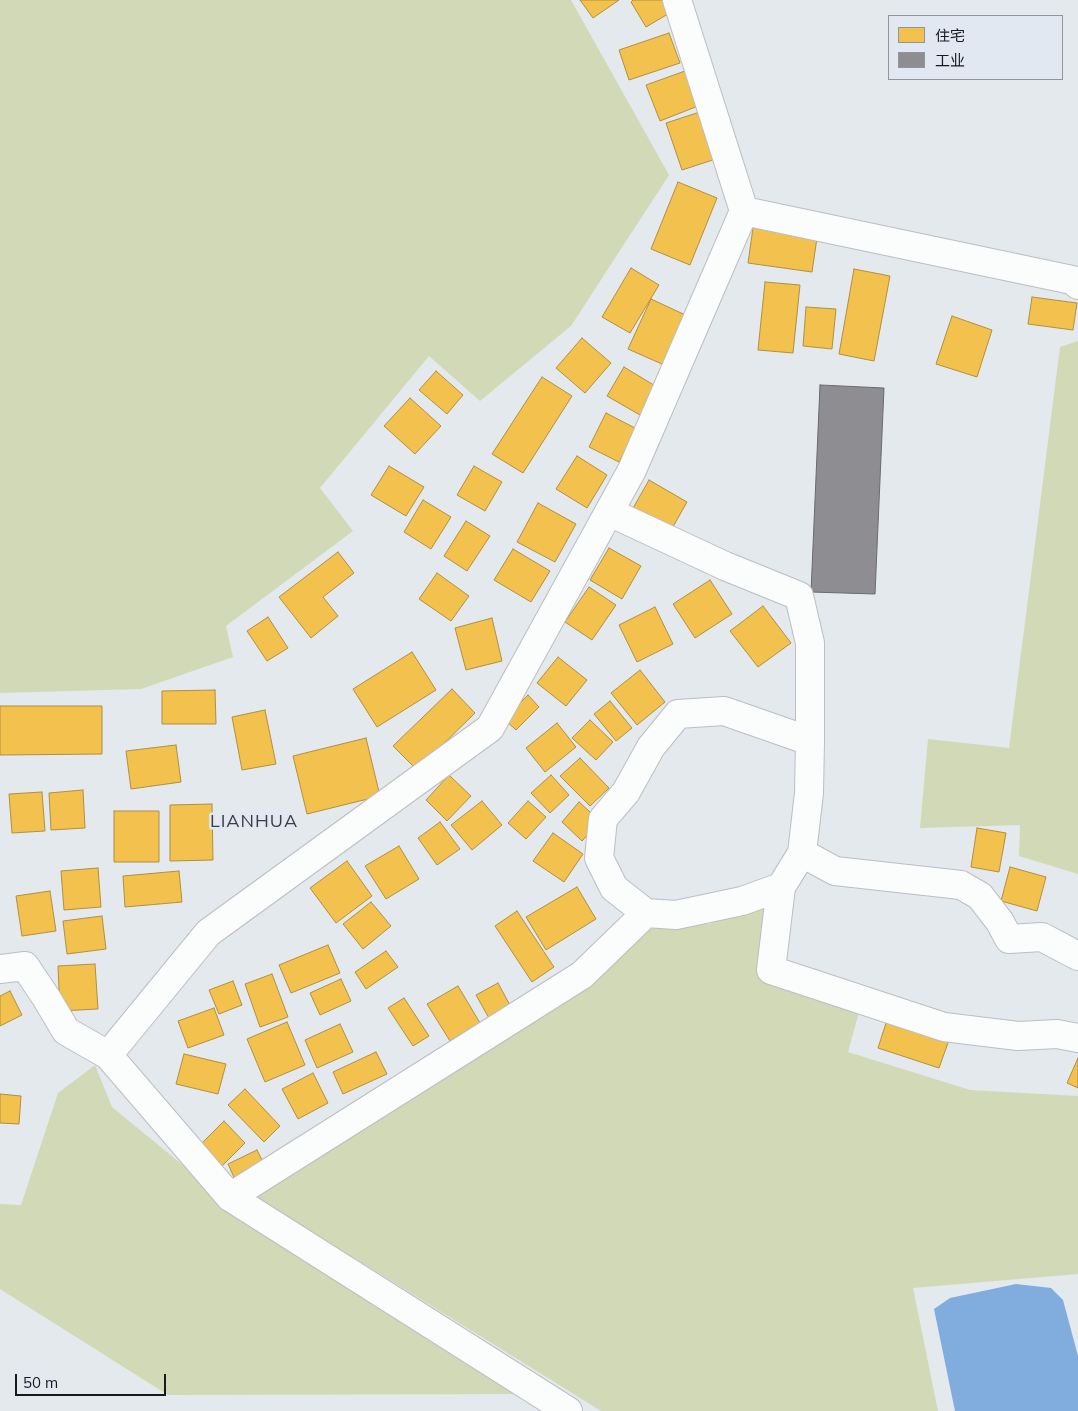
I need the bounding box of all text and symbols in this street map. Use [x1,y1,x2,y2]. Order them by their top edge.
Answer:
legend [888,15,1063,80]
text: 住宅 [935,26,965,45]
text: 工业 [935,51,965,70]
district label: LIANHUA [209,811,299,833]
scale bar [18,1364,169,1396]
text: 50 m [23,1373,58,1392]

